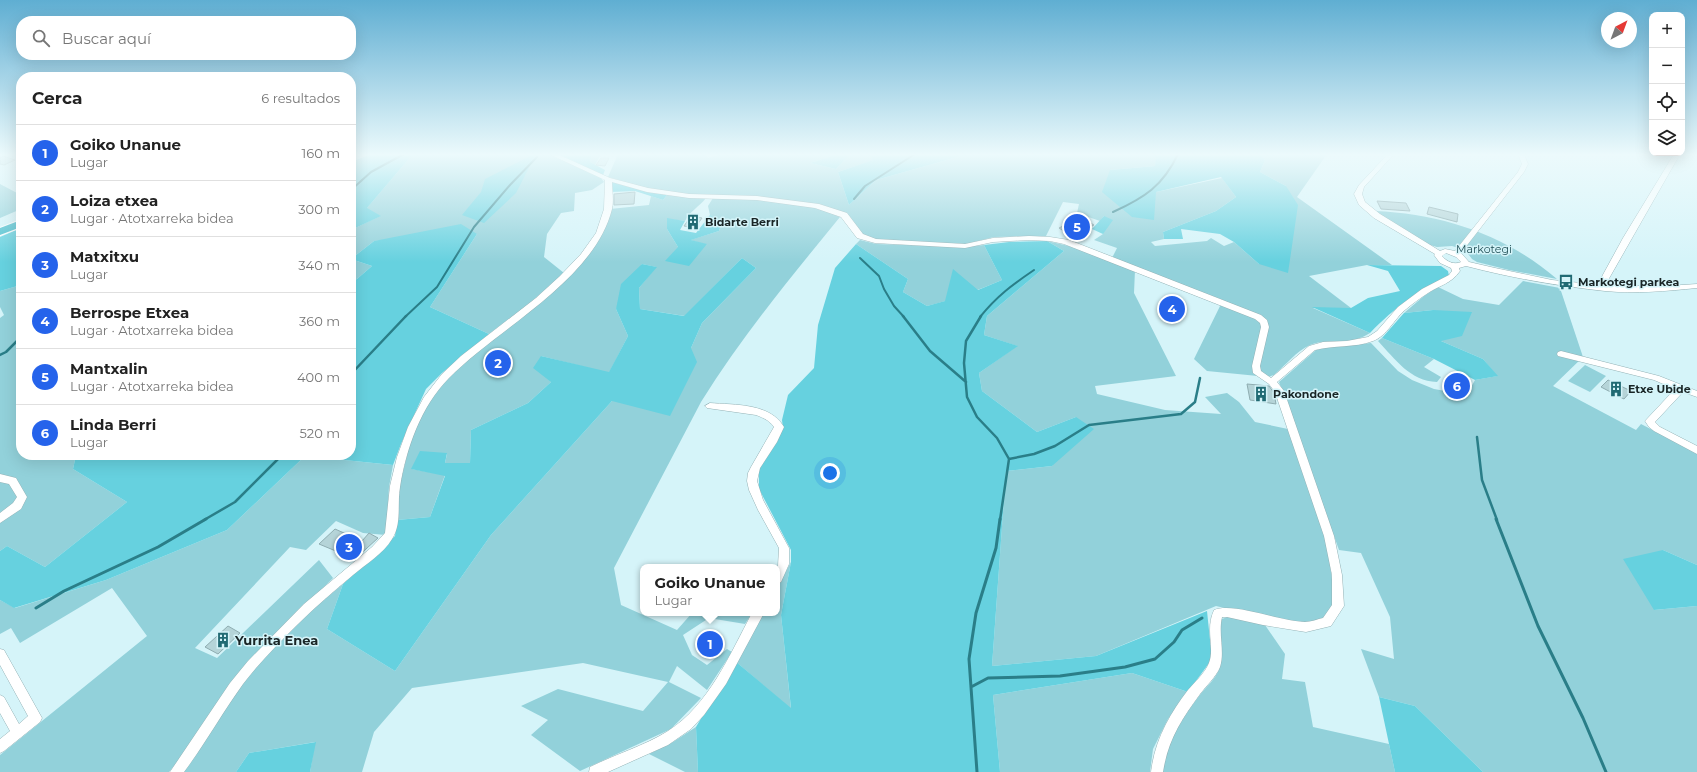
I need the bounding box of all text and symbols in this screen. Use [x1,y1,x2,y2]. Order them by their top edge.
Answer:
north arrow [1601,12,1637,48]
map controls [1649,12,1685,156]
button: + [1649,12,1685,48]
search box [16,16,356,60]
icon: search [30,27,52,49]
text: Buscar aquí [62,29,151,48]
button: − [1649,48,1685,84]
button: locate [1649,84,1685,120]
text: Cerca [32,88,82,108]
text: 6 resultados [261,90,340,106]
button: layers [1649,120,1685,156]
text: Goiko Unanue [70,135,181,154]
text: 1 [42,145,48,161]
text: 160 m [302,145,340,161]
text: Lugar [70,154,108,170]
text: Loiza etxea [70,191,158,210]
text: 2 [41,201,49,217]
text: 300 m [298,201,340,217]
text: Lugar · Atotxarreka bidea [70,210,234,226]
pin: 5 [1064,212,1090,242]
building icon: Bidarte Berri [684,213,702,231]
place label: Bidarte Berri [705,215,779,229]
park label: Markotegi [1456,242,1512,256]
text: Matxitxu [70,247,139,266]
text: 3 [41,257,49,273]
text: 340 m [298,257,340,273]
text: Lugar [70,266,108,282]
bus stop icon: Markotegi parkea [1557,273,1575,291]
place label: Markotegi parkea [1578,275,1680,289]
pin: 4 [1159,294,1185,324]
text: Berrospe Etxea [70,303,189,322]
text: 4 [41,313,49,329]
text: 360 m [299,313,340,329]
text: Lugar · Atotxarreka bidea [70,322,234,338]
pin: 2 [485,348,511,378]
text: Mantxalin [70,359,148,378]
text: 5 [41,369,49,385]
text: 400 m [297,369,340,385]
pin: 6 [1444,371,1470,401]
text: Lugar · Atotxarreka bidea [70,378,234,394]
building icon: Etxe Ubide [1607,380,1625,398]
place label: Etxe Ubide [1628,382,1691,396]
building icon: Pakondone [1252,385,1270,403]
place label: Pakondone [1273,387,1339,401]
text: Linda Berri [70,415,156,434]
text: 6 [41,425,49,441]
text: 520 m [300,425,340,441]
text: Lugar [70,434,108,450]
your location [820,463,840,483]
pin: 3 [336,532,362,562]
popup [640,564,780,616]
text: Goiko Unanue [654,573,766,592]
text: Lugar [654,592,693,608]
pin: 1 [697,629,723,659]
building icon: Yurrita Enea [214,631,232,649]
place label: Yurrita Enea [234,632,318,648]

